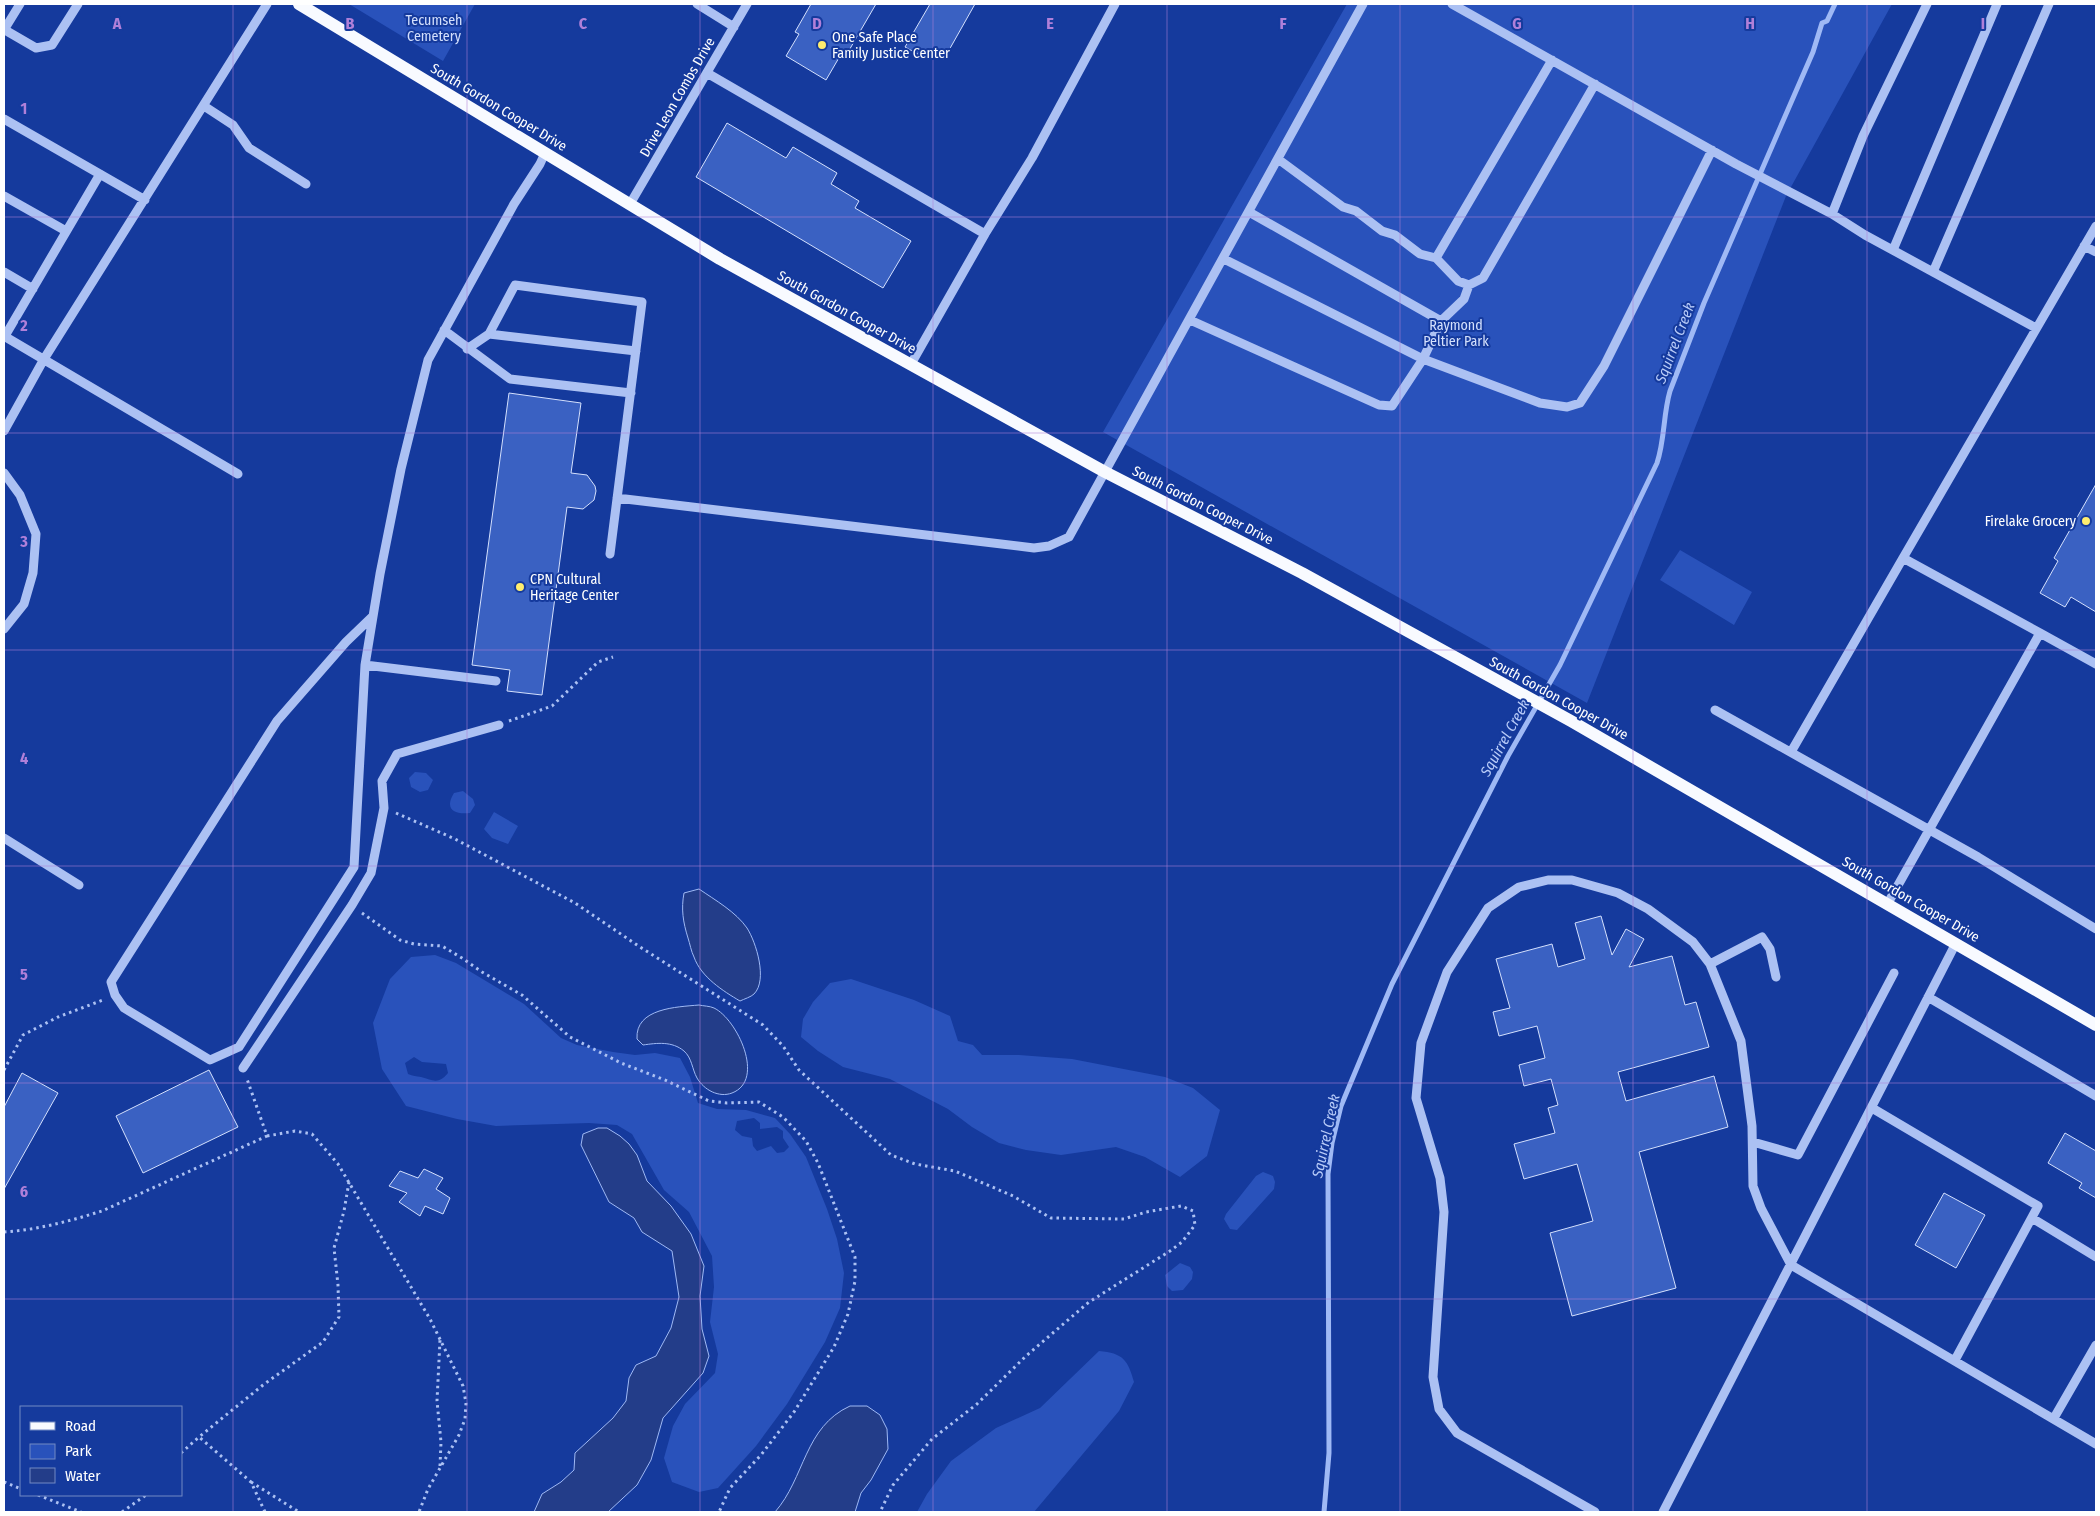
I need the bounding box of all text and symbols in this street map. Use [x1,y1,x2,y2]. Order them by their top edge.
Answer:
park label: Tecumseh Cemetery [406,12,462,45]
text: A [112,14,122,33]
text: B [346,14,355,33]
text: C [579,14,588,33]
text: D [812,14,822,33]
text: E [1046,14,1054,33]
text: F [1279,14,1287,33]
text: G [1512,14,1522,33]
text: H [1745,14,1755,33]
text: I [1981,14,1985,33]
place label: One Safe Place Family Justice Center [832,29,950,62]
street label: Drive Leon Combs Drive [636,34,719,160]
marker: One Safe Place Family Justice Center [816,39,828,51]
street label: South Gordon Cooper Drive [427,60,570,155]
text: 1 [21,99,27,118]
street label: South Gordon Cooper Drive [774,267,919,358]
water label: Squirrel Creek [1651,300,1699,387]
text: 2 [19,316,28,335]
park label: Raymond Peltier Park [1423,317,1489,350]
street label: South Gordon Cooper Drive [1129,462,1276,548]
place label: Firelake Grocery [1985,513,2077,530]
marker: Firelake Grocery [2080,515,2092,527]
text: 3 [19,532,28,551]
place label: CPN Cultural Heritage Center [530,571,619,604]
marker: CPN Cultural Heritage Center [514,581,526,593]
street label: South Gordon Cooper Drive [1486,653,1631,744]
water label: Squirrel Creek [1476,696,1534,780]
text: 4 [20,749,28,768]
street label: South Gordon Cooper Drive [1839,853,1983,946]
text: 5 [20,965,28,984]
water label: Squirrel Creek [1308,1092,1344,1180]
text: 6 [20,1182,28,1201]
legend [20,1406,182,1496]
text: Road [65,1417,96,1435]
text: Park [65,1442,92,1460]
text: Water [65,1467,101,1485]

